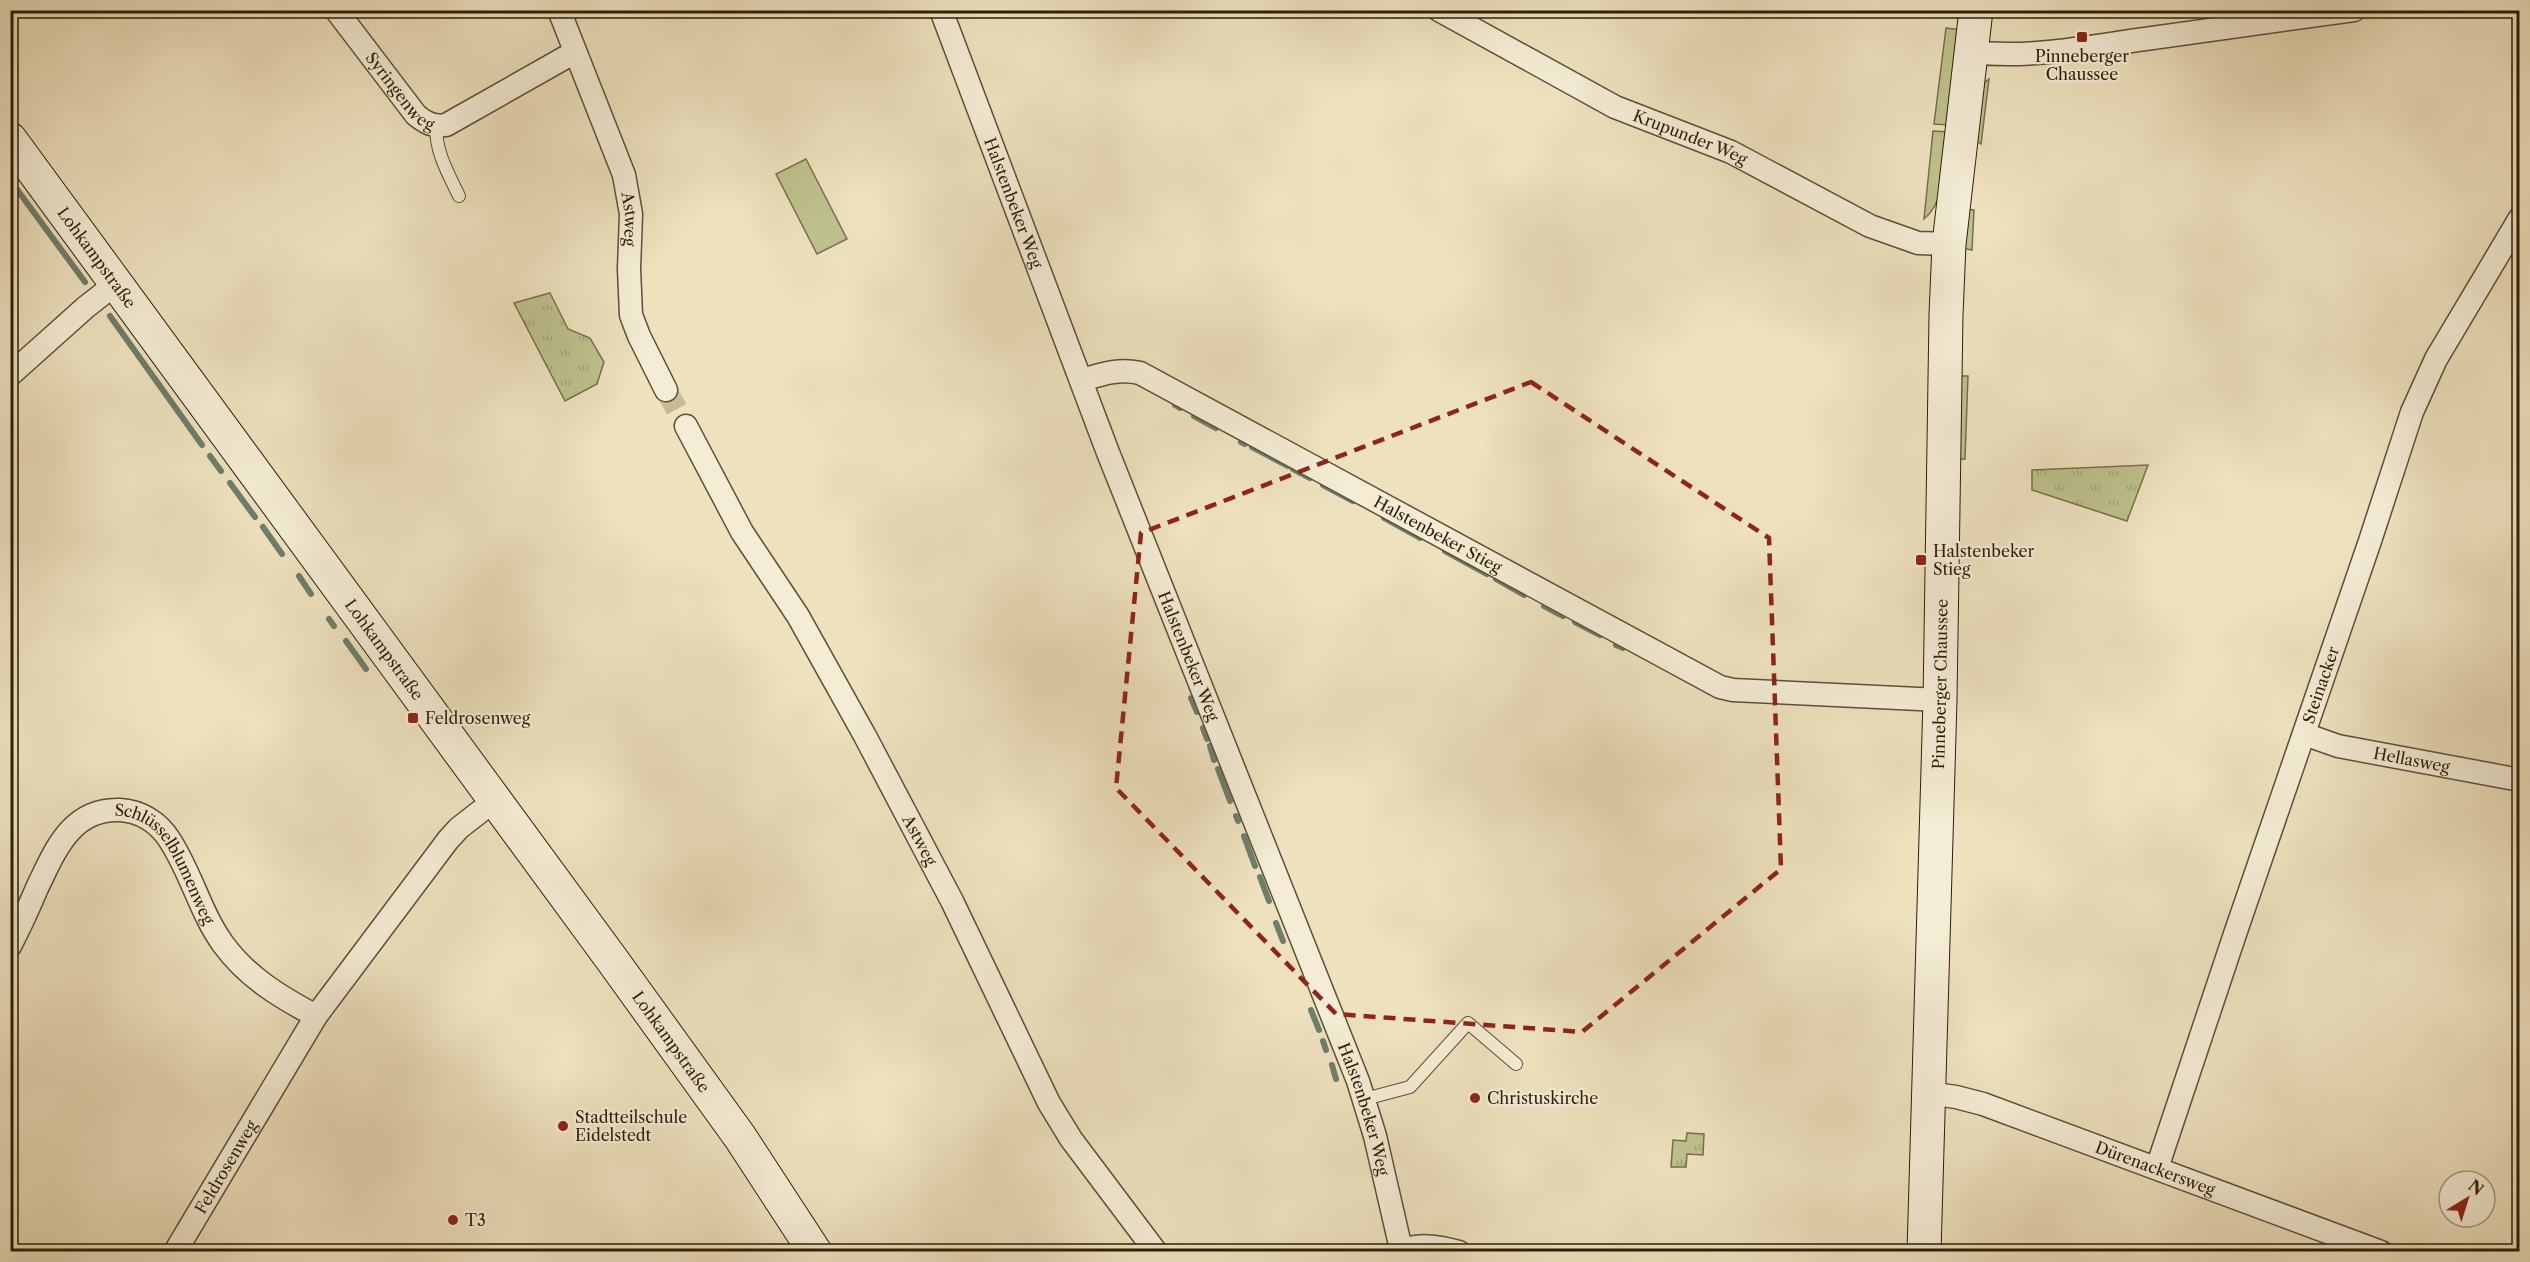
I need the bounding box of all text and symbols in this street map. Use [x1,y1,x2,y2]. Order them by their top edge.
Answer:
marker: Pinneberger Chaussee [2075,30,2089,44]
place label: Pinneberger Chaussee [2035,46,2129,84]
street label: Syringenweg [362,48,438,135]
street label: Krupunder Weg [1630,105,1751,169]
street label: Halstenbeker Weg [980,135,1048,271]
street label: Astweg [617,189,641,247]
street label: Lohkampstraße [53,203,141,312]
street label: Halstenbeker Stieg [1370,492,1506,577]
place label: Halstenbeker Stieg [1933,541,2034,579]
marker: Halstenbeker Stieg [1914,553,1928,567]
street label: Halstenbeker Weg [1154,588,1224,724]
street label: Lohkampstraße [341,595,428,704]
street label: Pinneberger Chaussee [1928,599,1952,770]
street label: Steinacker [2298,643,2343,726]
place label: Feldrosenweg [425,708,531,728]
marker: Feldrosenweg [406,711,420,725]
street label: Hellasweg [2372,743,2452,777]
street label: Schlüsselblumenweg [114,800,219,928]
street label: Astweg [898,810,942,869]
street label: Lohkampstraße [628,987,715,1096]
street label: Halstenbeker Weg [1334,1040,1394,1178]
place label: Christuskirche [1487,1088,1598,1108]
marker: Christuskirche [1468,1091,1482,1105]
place label: Stadtteilschule Eidelstedt [575,1107,687,1145]
street label: Feldrosenweg [190,1116,262,1217]
marker: Stadtteilschule Eidelstedt [556,1119,570,1133]
street label: Dürenackersweg [2093,1137,2219,1200]
north arrow [2437,1169,2497,1229]
text: N [2465,1175,2488,1199]
place label: T3 [465,1210,486,1230]
marker: T3 [446,1213,460,1227]

